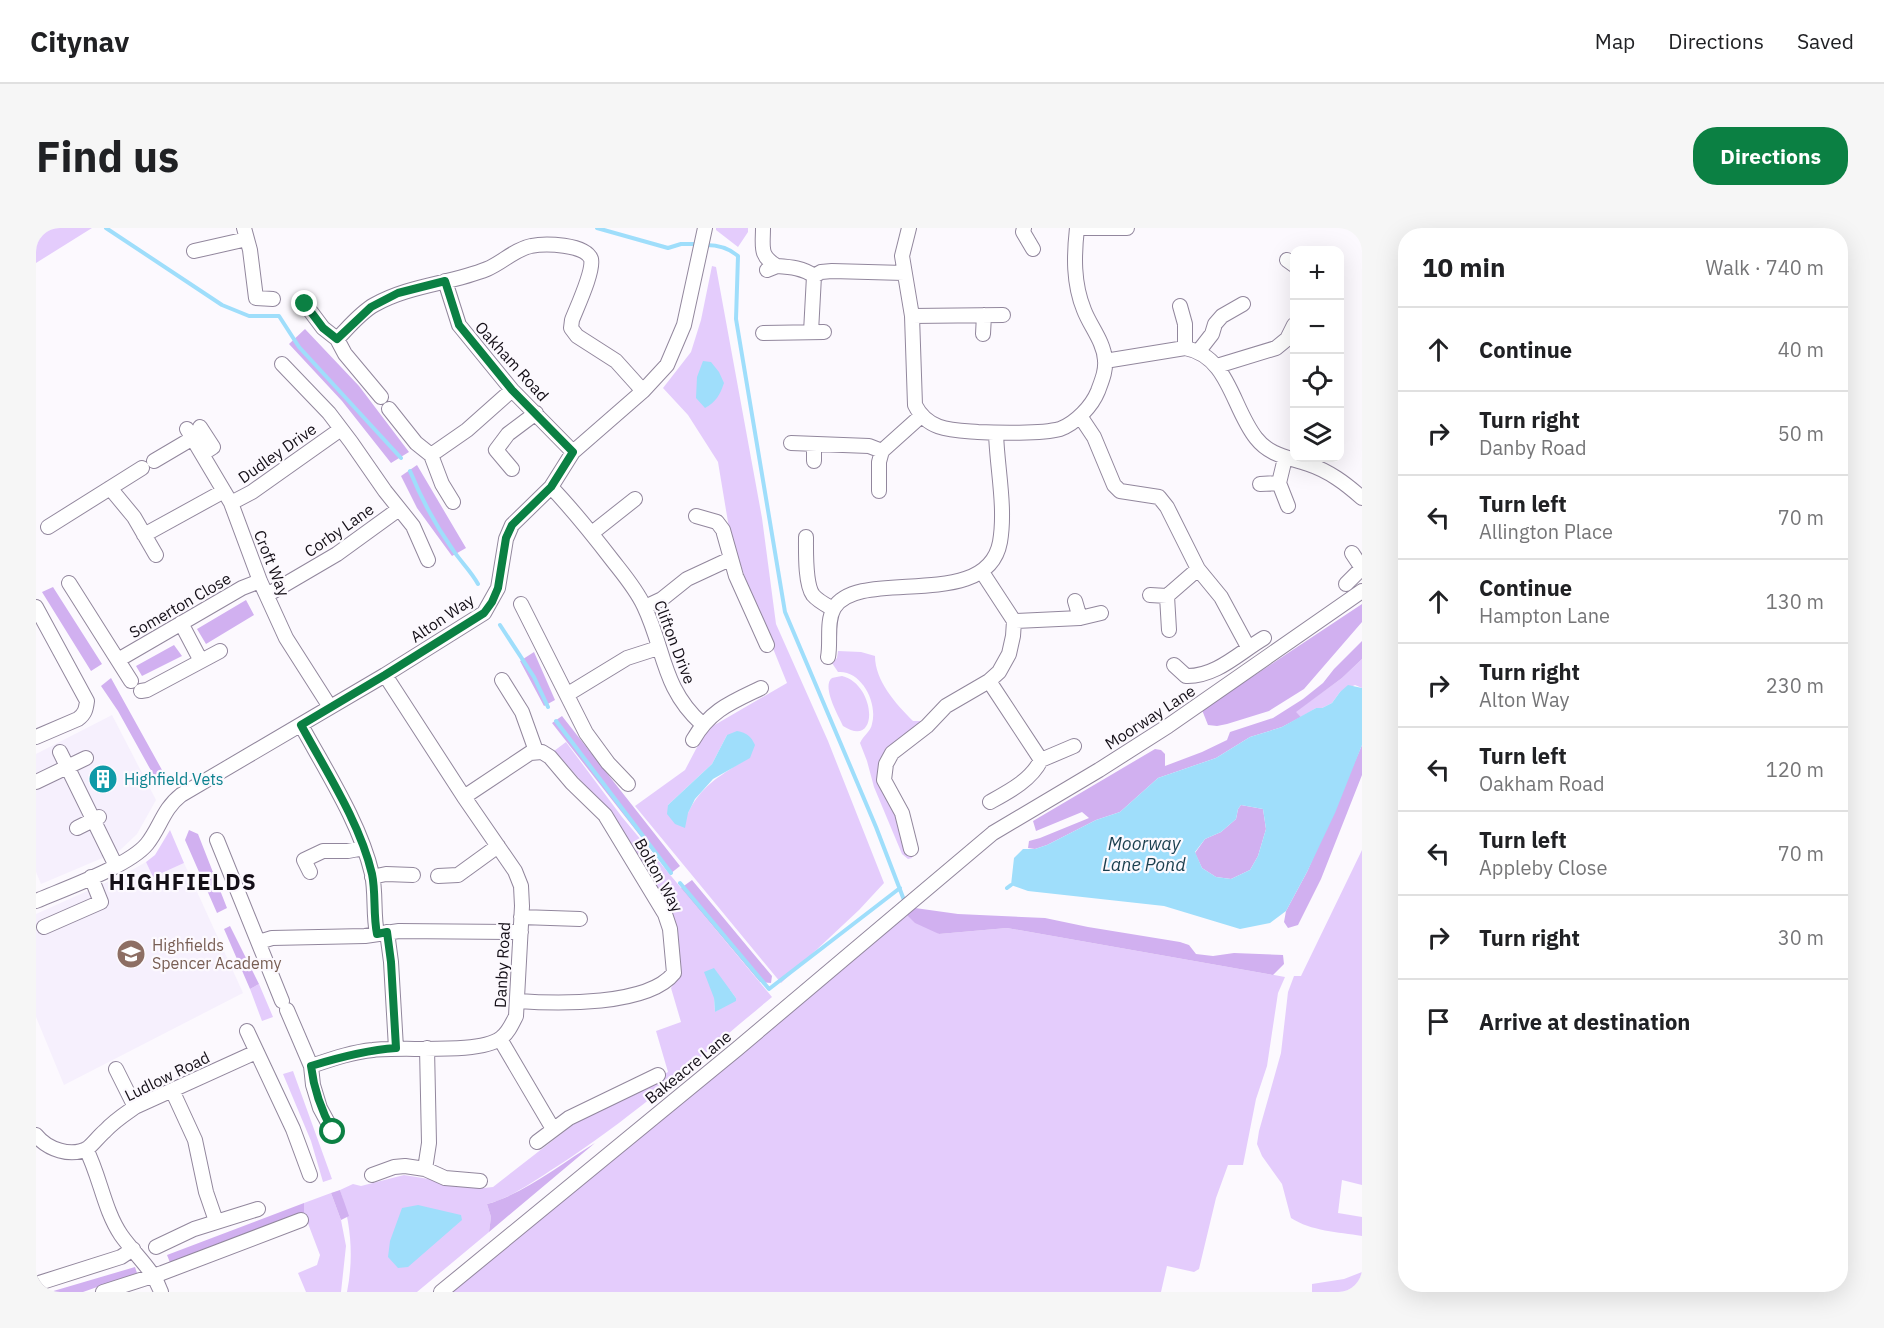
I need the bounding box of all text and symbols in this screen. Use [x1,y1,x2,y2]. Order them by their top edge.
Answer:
text: Citynav [30,23,129,60]
text: Map [1595,27,1635,55]
text: Directions [1668,27,1764,55]
text: Saved [1797,27,1854,55]
button: Directions [1693,127,1848,185]
text: Find us [36,129,179,184]
map controls [1290,246,1344,462]
button: + [1290,246,1344,300]
text: 10 min [1422,250,1506,284]
text: Walk · 740 m [1706,254,1824,281]
route end [291,290,317,316]
button: − [1290,300,1344,354]
street label: Oakham Road [471,317,553,405]
icon: ahead [1422,333,1455,366]
text: Continue [1479,335,1572,364]
text: 40 m [1778,336,1824,363]
button: locate [1290,354,1344,408]
text: Turn right [1479,405,1580,434]
button: layers [1290,408,1344,462]
icon: right [1422,417,1455,450]
street label: Dudley Drive [234,419,320,487]
text: 50 m [1778,420,1824,447]
text: Danby Road [1479,434,1587,461]
text: Turn left [1479,489,1567,518]
street label: Corby Lane [300,499,378,561]
icon: left [1422,501,1455,534]
text: 70 m [1778,504,1824,531]
text: Allington Place [1479,518,1613,545]
street label: Croft Way [250,527,294,599]
street label: Somerton Close [126,568,235,642]
text: Continue [1479,573,1572,602]
icon: ahead [1422,585,1455,618]
text: 130 m [1766,588,1824,615]
street label: Alton Way [406,589,478,647]
street label: Clifton Drive [650,597,700,687]
text: Hampton Lane [1479,602,1610,629]
text: Turn right [1479,657,1580,686]
icon: right [1422,669,1455,702]
text: 230 m [1766,672,1824,699]
street label: Moorway Lane [1101,680,1199,754]
text: Alton Way [1479,686,1570,713]
text: Turn left [1479,741,1567,770]
icon: left [1422,753,1455,786]
text: 120 m [1766,756,1824,783]
building icon: Highfield Vets [87,763,119,795]
place label: Highfield Vets [124,769,224,789]
text: Oakham Road [1479,770,1605,797]
text: Turn left [1479,825,1567,854]
water label: Moorway Lane Pond [1102,832,1186,876]
street label: Bolton Way [630,834,688,916]
icon: left [1422,837,1455,870]
text: 70 m [1778,840,1824,867]
text: Appleby Close [1479,854,1607,881]
district label: HIGHFIELDS [109,867,257,896]
street label: Danby Road [490,921,514,1009]
icon: right [1422,921,1455,954]
text: Turn right [1479,923,1580,952]
text: 30 m [1778,924,1824,951]
place label: Highfields Spencer Academy [152,935,282,973]
school or university icon: Highfields Spencer Academy [115,938,147,970]
icon: arrive [1422,1005,1455,1038]
text: Arrive at destination [1479,1007,1690,1036]
street label: Bakeacre Lane [641,1026,735,1108]
street label: Ludlow Road [121,1047,213,1105]
route start [319,1118,345,1144]

